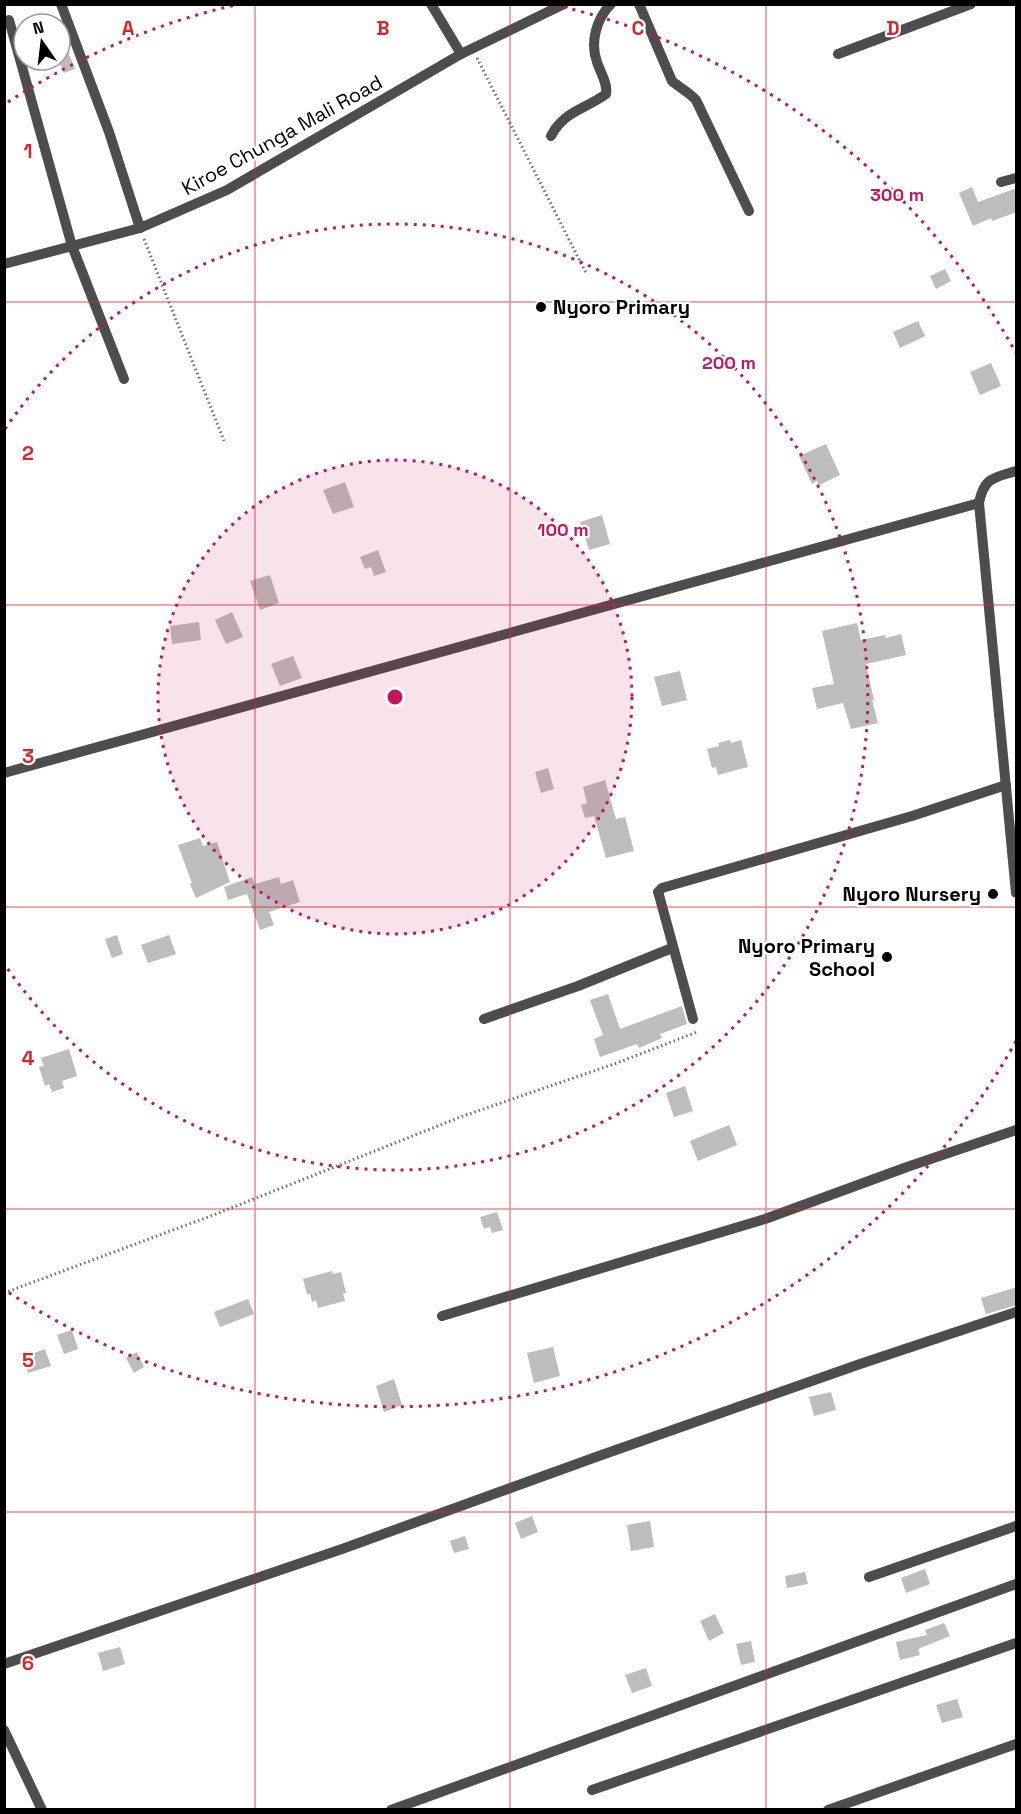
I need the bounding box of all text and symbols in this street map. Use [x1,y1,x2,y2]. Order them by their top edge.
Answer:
north arrow [12,12,72,72]
text: A [122,15,135,41]
text: B [376,15,390,41]
text: C [632,15,645,41]
text: D [886,15,900,41]
text: N [31,16,46,39]
street label: Kiroe Chunga Mali Road [177,69,387,201]
text: 1 [23,138,33,164]
text: 300 m [870,183,924,206]
place label: Nyoro Primary [553,294,690,320]
marker: Nyoro Primary [534,300,548,314]
text: 200 m [702,351,756,374]
text: 2 [22,440,34,466]
text: 100 m [537,518,589,541]
centre of rings [385,687,405,707]
text: 3 [22,743,34,769]
place label: Nyoro Nursery [843,881,981,907]
marker: Nyoro Nursery [986,887,1000,901]
place label: Nyoro Primary School [738,933,875,982]
marker: Nyoro Primary School [880,950,894,964]
text: 4 [22,1045,35,1071]
text: 5 [22,1347,34,1373]
text: 6 [22,1650,34,1676]

